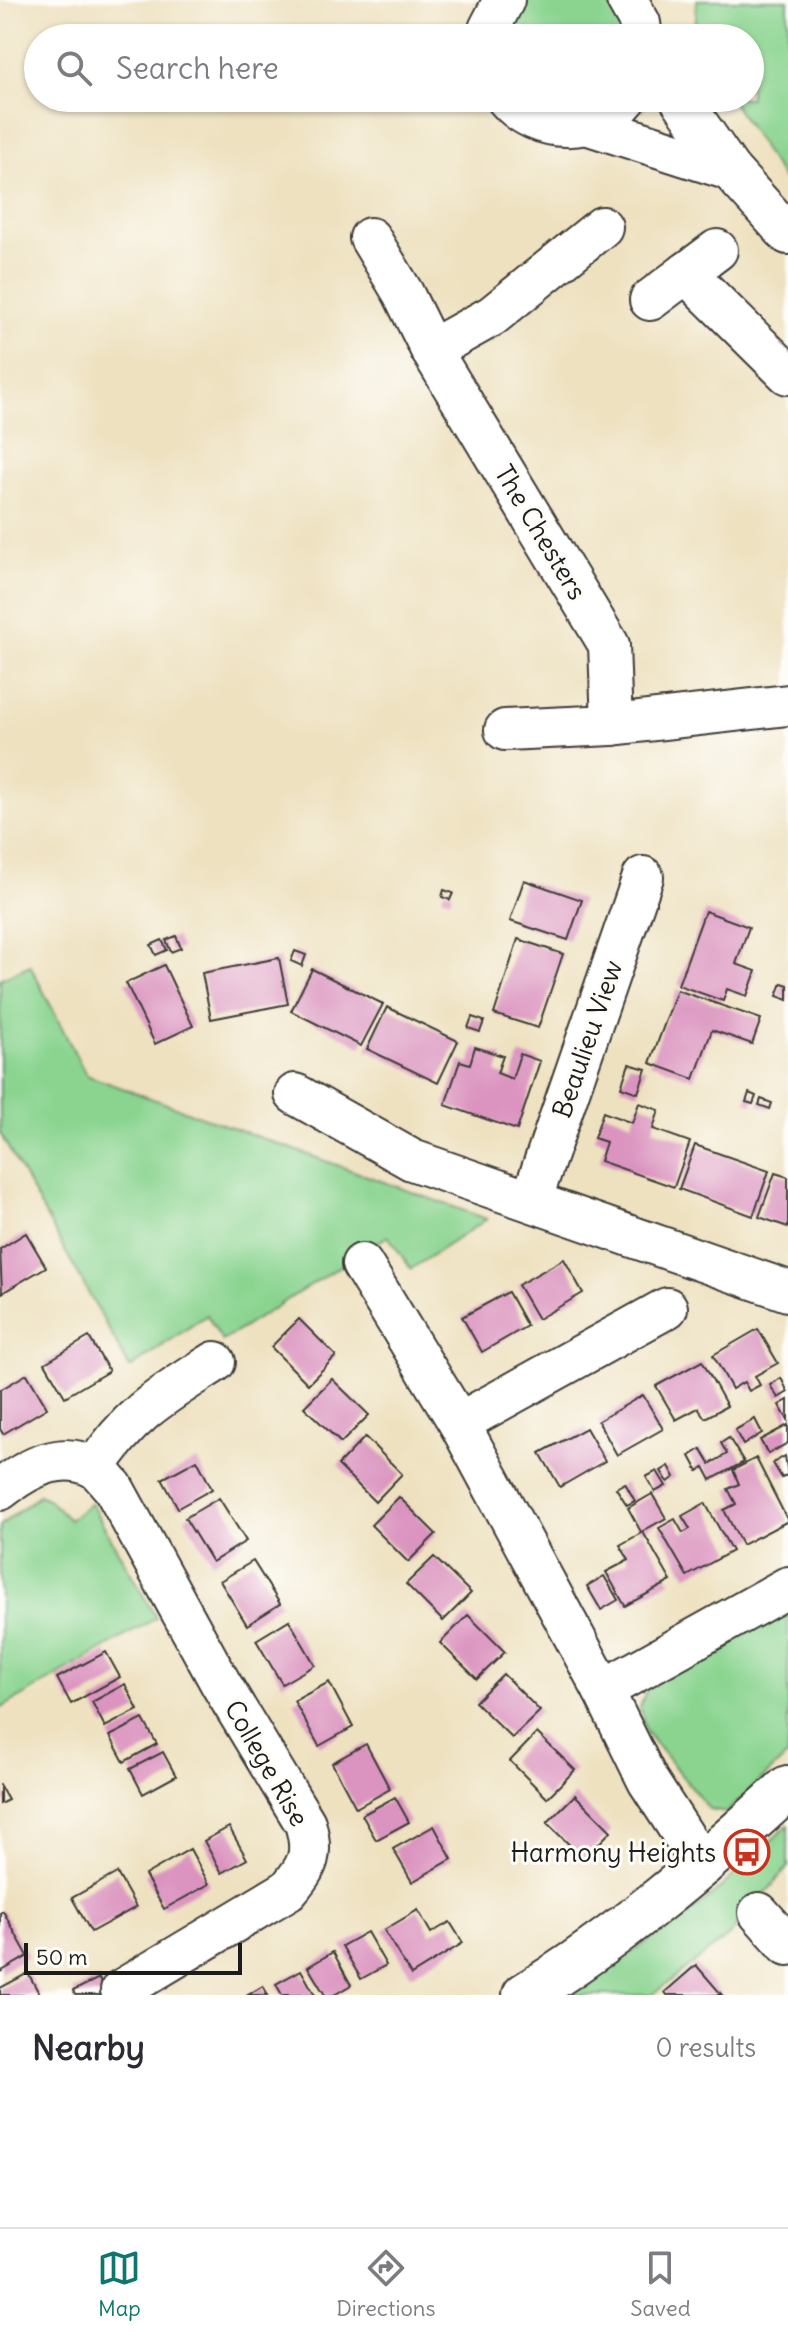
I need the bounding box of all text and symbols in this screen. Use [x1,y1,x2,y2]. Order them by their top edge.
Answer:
search box [24,24,764,112]
icon: search [52,46,96,90]
text: Search here [116,49,279,87]
street label: The Chesters [488,458,594,606]
street label: Beaulieu View [545,956,629,1122]
street label: College Rise [218,1694,316,1832]
bus stop icon: Harmony Heights [723,1828,771,1876]
place label: Harmony Heights [510,1836,716,1869]
scale bar [24,1939,242,1975]
text: 50 m [36,1943,88,1971]
text: Nearby [32,2026,145,2069]
text: 0 results [655,2031,756,2064]
tab: Map [97,2246,141,2322]
tab: Directions [336,2246,436,2322]
tab: Saved [630,2246,691,2322]

